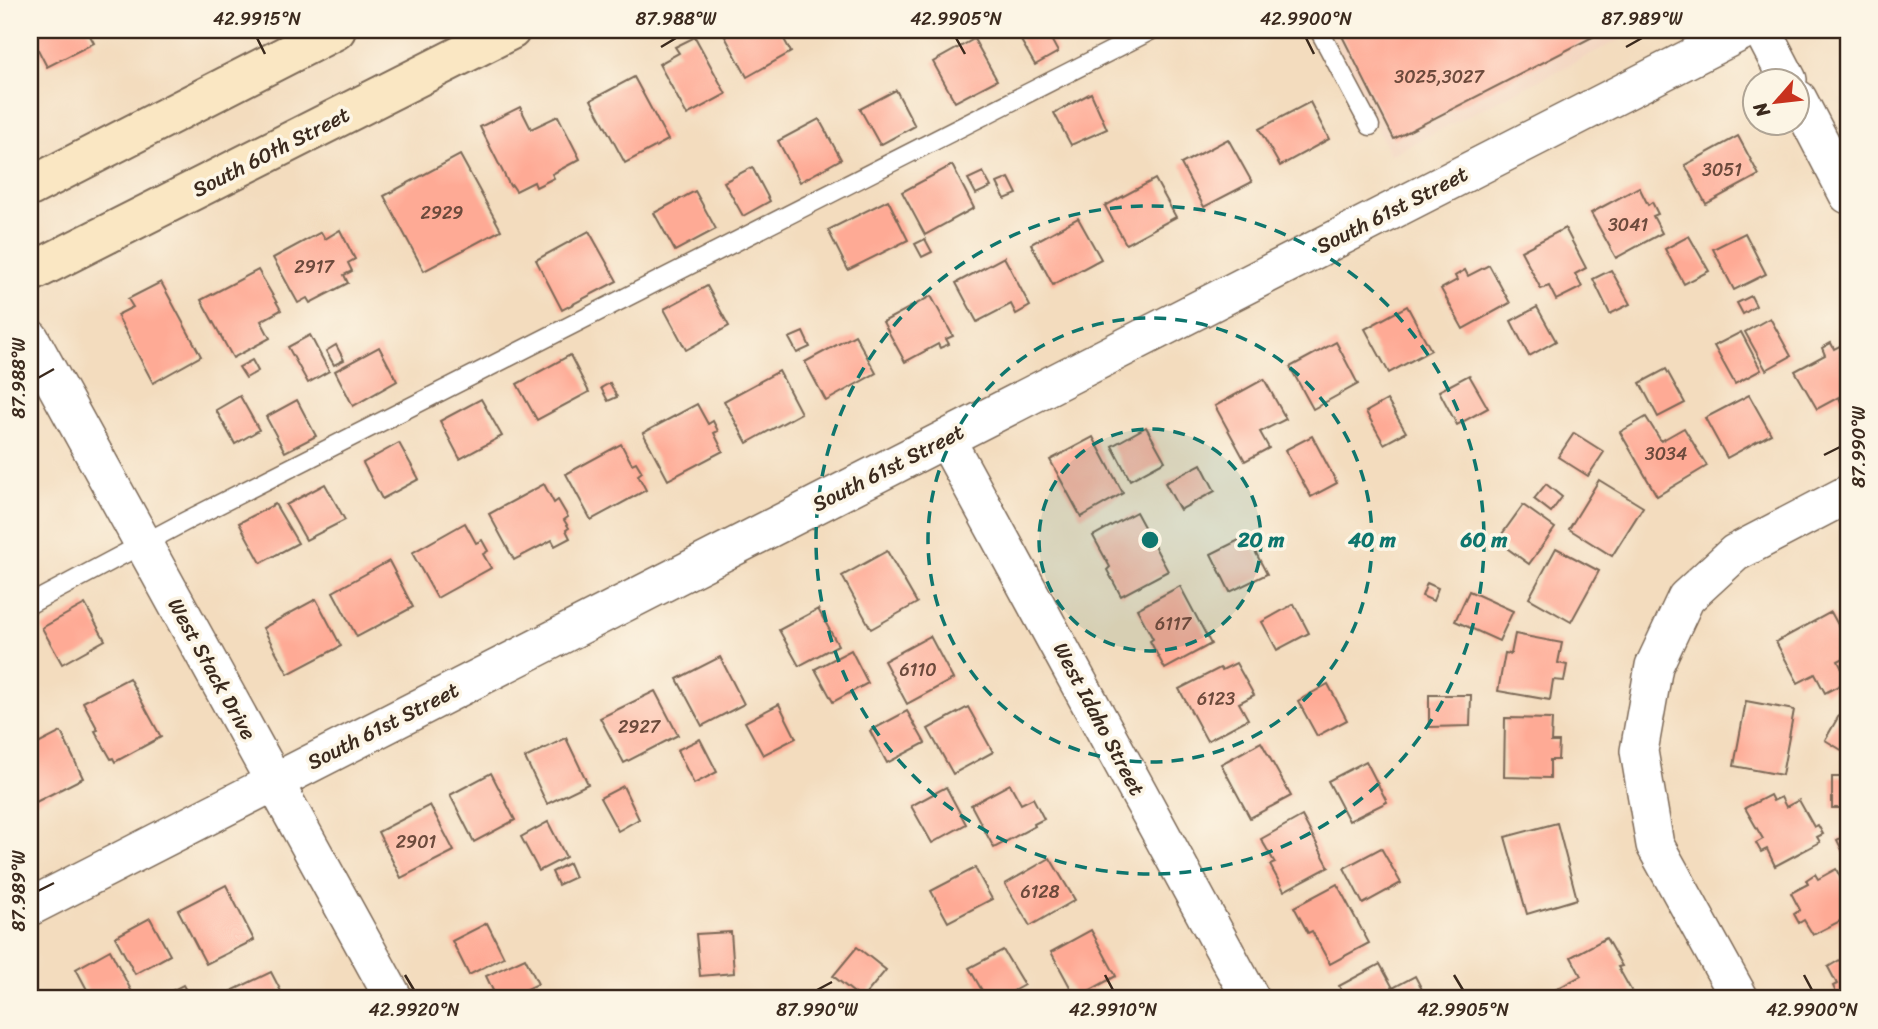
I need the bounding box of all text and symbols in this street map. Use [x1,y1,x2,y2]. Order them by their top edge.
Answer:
text: 42.9915°N [213,3,302,35]
text: 87.988°W [636,3,718,35]
text: 42.9905°N [910,3,1002,35]
text: 42.9900°N [1260,3,1353,35]
text: 87.989°W [1601,3,1684,35]
house number: 3025,3027 [1394,61,1485,93]
north arrow [1742,66,1812,136]
text: N [1743,95,1780,124]
street label: South 60th Street [185,96,357,208]
house number: 3051 [1702,154,1742,186]
street label: South 61st Street [1309,155,1475,265]
house number: 2929 [421,197,463,229]
house number: 3041 [1608,209,1648,241]
house number: 2917 [294,251,335,283]
text: 87.988°W [3,336,35,418]
text: 87.990°W [1843,405,1875,488]
street label: South 61st Street [805,413,971,523]
house number: 3034 [1645,438,1687,470]
text: 20 m [1237,521,1285,559]
text: 40 m [1347,521,1397,559]
text: 60 m [1460,521,1508,559]
centre of rings [1138,528,1162,552]
street label: West Stack Drive [157,591,267,748]
house number: 6117 [1155,608,1193,640]
street label: West Idaho Street [1042,635,1156,803]
house number: 6110 [899,654,937,686]
street label: South 61st Street [300,671,466,781]
house number: 6123 [1197,683,1235,715]
house number: 2927 [618,711,662,743]
house number: 2901 [396,826,437,858]
text: 87.989°W [3,849,35,932]
house number: 6128 [1020,876,1060,908]
text: 42.9920°N [368,994,460,1026]
text: 87.990°W [776,994,859,1026]
text: 42.9910°N [1069,994,1158,1026]
text: 42.9905°N [1417,994,1509,1026]
text: 42.9900°N [1766,994,1859,1026]

